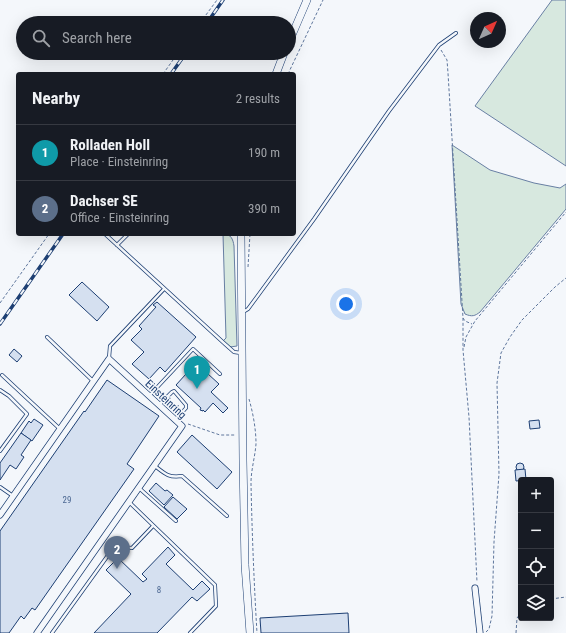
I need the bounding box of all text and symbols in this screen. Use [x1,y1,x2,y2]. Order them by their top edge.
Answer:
north arrow [470,12,506,48]
search box [16,16,296,60]
icon: search [30,27,52,49]
text: Search here [62,29,132,47]
text: Nearby [32,88,80,108]
text: 2 results [236,91,280,106]
text: Rolladen Holl [70,136,150,154]
text: 1 [42,145,48,160]
text: 190 m [248,145,280,160]
text: Place · Einsteinring [70,154,168,169]
text: Dachser SE [70,192,138,210]
text: 2 [42,201,48,216]
text: 390 m [248,201,280,216]
text: Office · Einsteinring [70,210,169,225]
your location [336,294,356,314]
pin: 1 [184,356,210,389]
street label: Einsteinring [142,377,189,422]
map controls [518,477,554,621]
button: + [518,477,554,513]
house number: 29 [63,495,71,505]
button: − [518,513,554,549]
pin: 2 [104,536,130,569]
button: locate [518,549,554,585]
house number: 8 [157,585,161,595]
button: layers [518,585,554,621]

